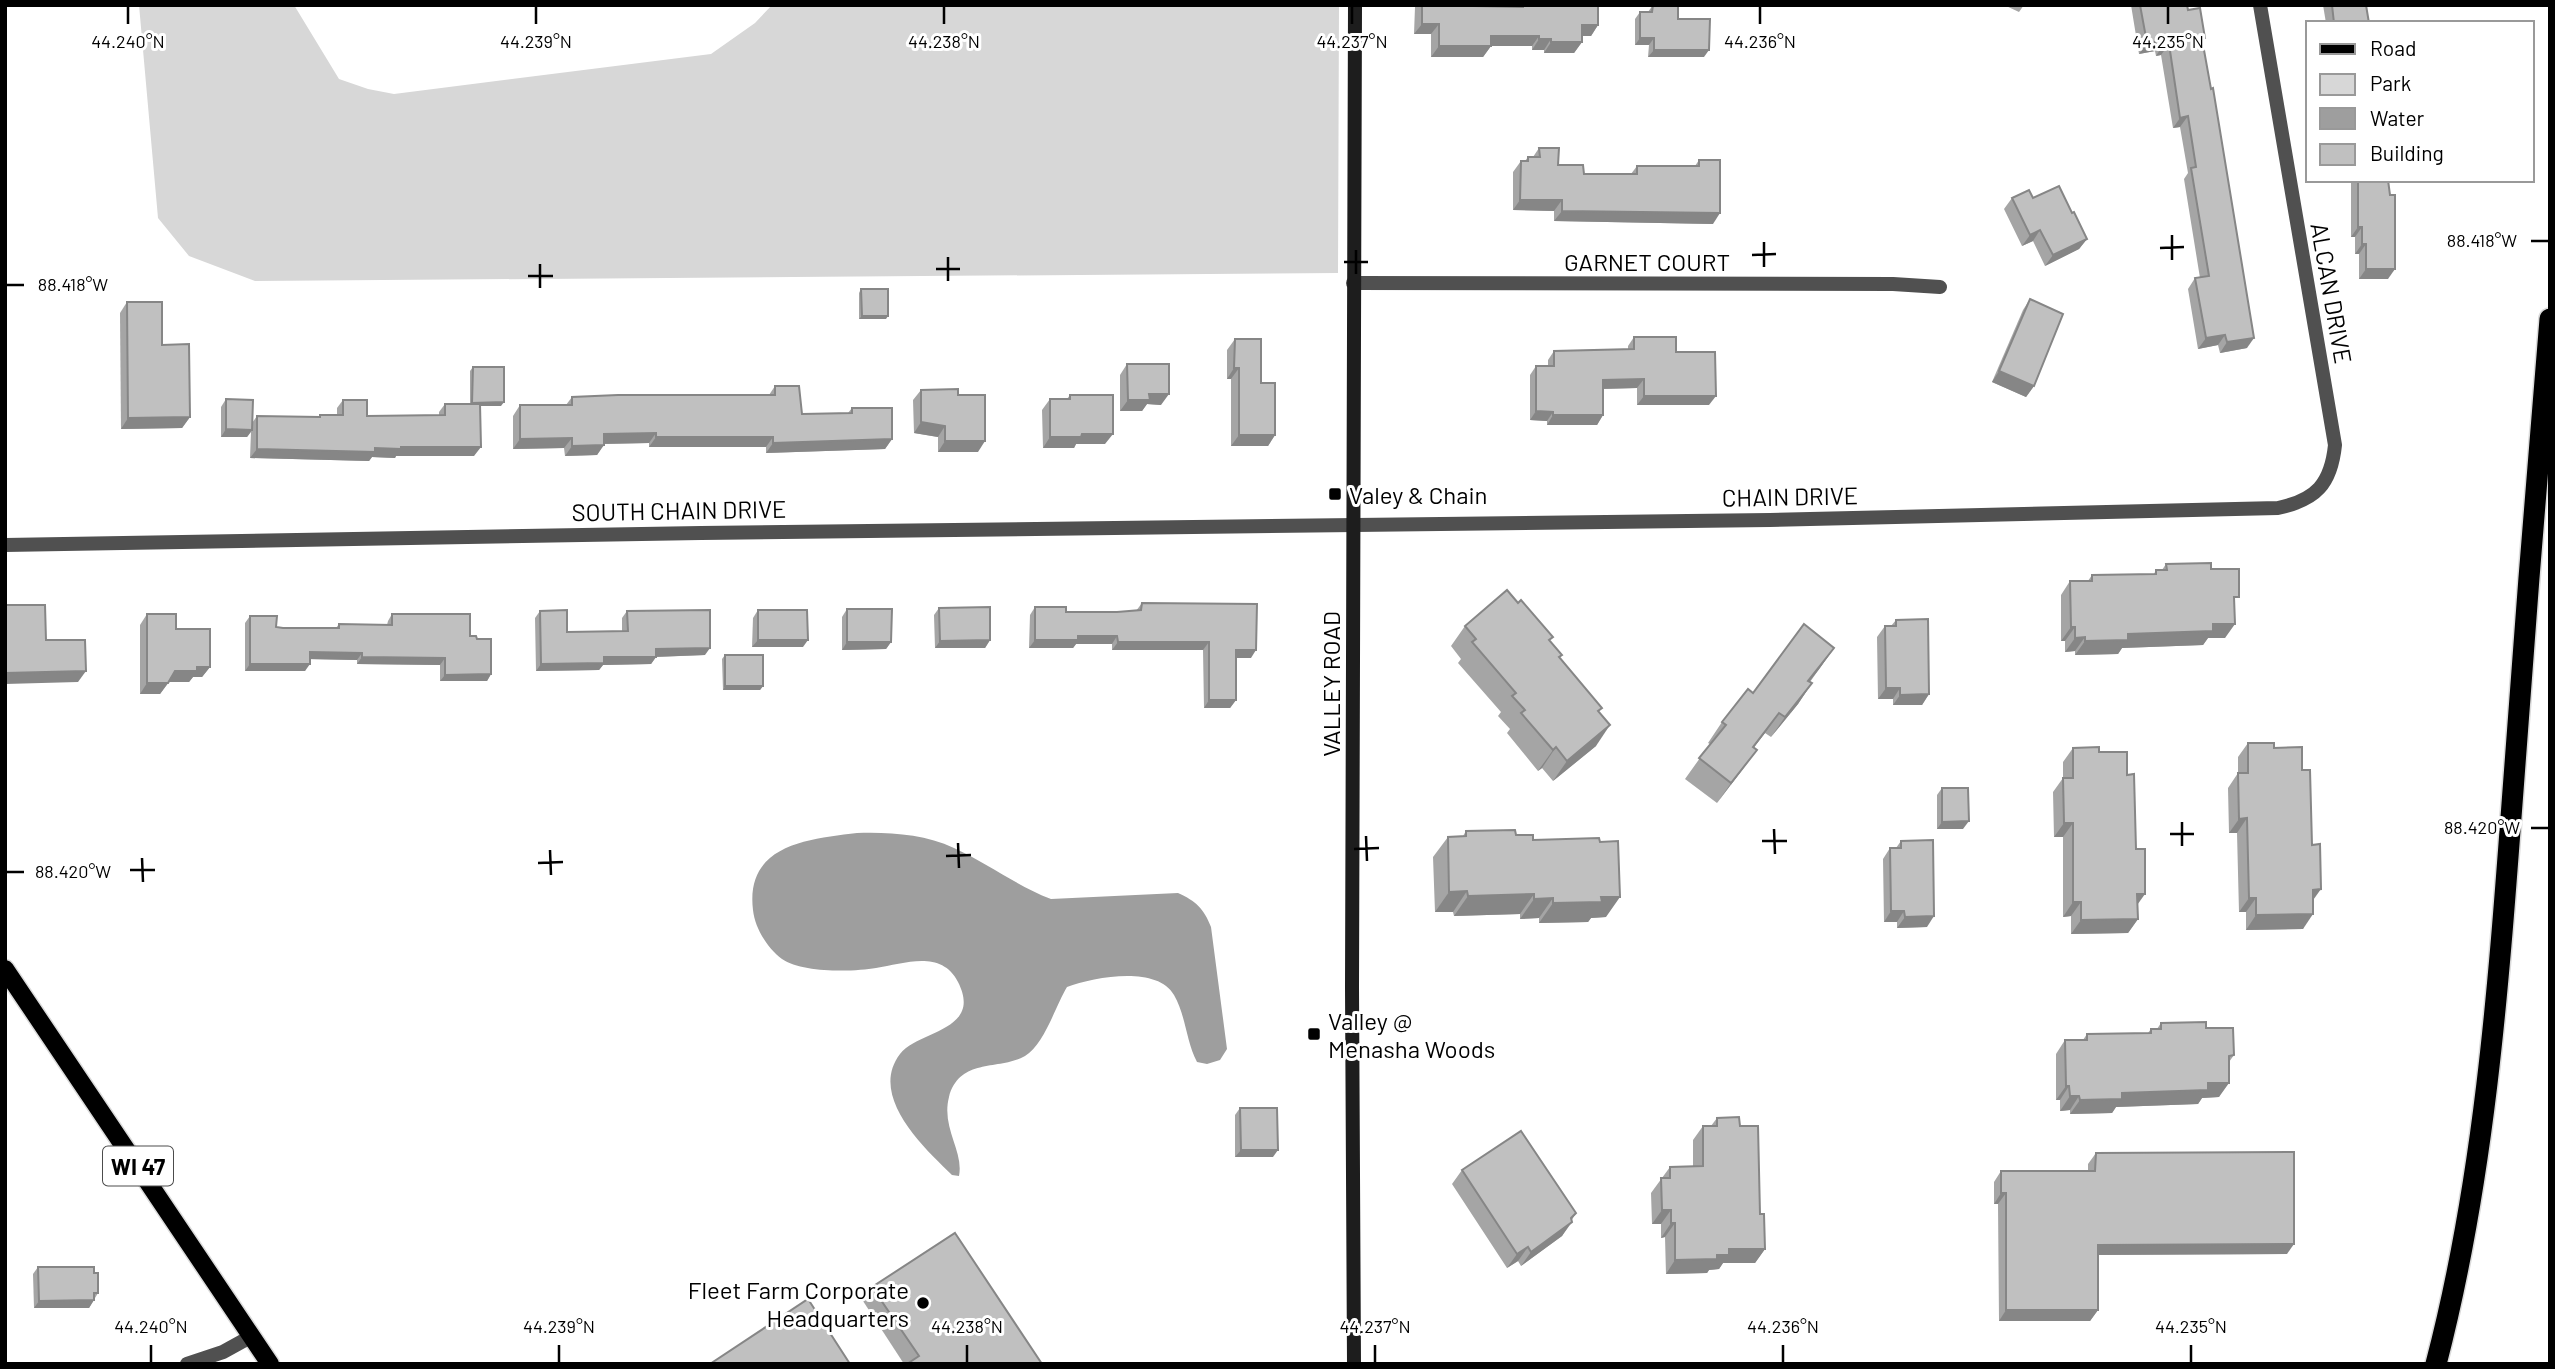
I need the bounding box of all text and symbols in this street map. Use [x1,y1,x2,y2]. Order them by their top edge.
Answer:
legend [2306,21,2534,182]
text: 44.240°N [91,30,165,52]
text: 44.239°N [500,30,572,52]
text: 44.238°N [908,30,980,52]
text: 44.237°N [1316,30,1388,52]
text: 44.236°N [1724,30,1796,52]
text: 44.235°N [2132,30,2204,52]
text: Road [2370,35,2416,60]
text: Park [2370,70,2411,95]
text: Water [2370,105,2425,130]
text: Building [2370,140,2444,165]
street label: ALCAN DRIVE [2305,220,2359,366]
text: 88.418°W [2447,229,2517,251]
street label: GARNET COURT [1564,247,1730,276]
text: 88.418°W [38,273,108,295]
place label: Valey & Chain [1349,480,1488,509]
street label: CHAIN DRIVE [1722,480,1858,512]
marker: Valey & Chain [1327,486,1343,502]
street label: SOUTH CHAIN DRIVE [571,494,787,526]
street label: VALLEY ROAD [1316,611,1345,757]
text: 88.420°W [2444,816,2520,838]
text: 88.420°W [35,860,111,882]
place label: Valley @ Menasha Woods [1328,1006,1495,1063]
marker: Valley @ Menasha Woods [1306,1026,1322,1042]
road number: WI 47 [103,1147,173,1186]
place label: Fleet Farm Corporate Headquarters [688,1275,909,1332]
marker: Fleet Farm Corporate Headquarters [915,1295,931,1311]
text: 44.240°N [114,1315,188,1337]
text: 44.239°N [523,1315,595,1337]
text: 44.238°N [931,1315,1003,1337]
text: 44.237°N [1339,1315,1411,1337]
text: 44.236°N [1747,1315,1819,1337]
text: 44.235°N [2155,1315,2227,1337]

